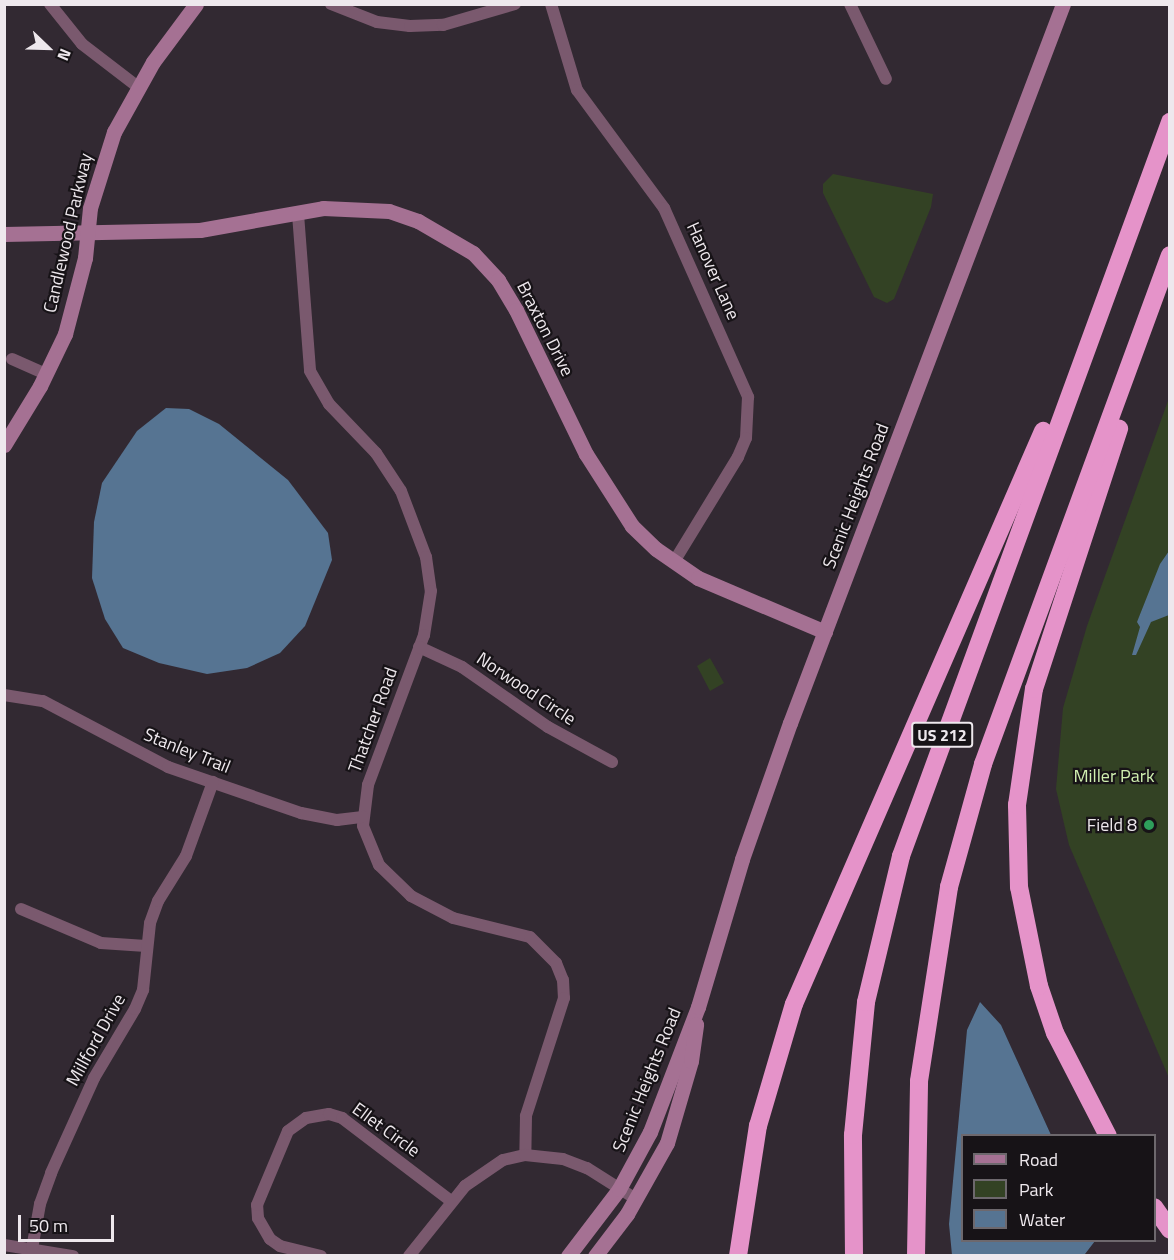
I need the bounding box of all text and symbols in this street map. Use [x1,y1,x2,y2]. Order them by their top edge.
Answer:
north arrow [18,18,78,78]
text: N [51,45,78,65]
street label: Candlewood Parkway [39,151,97,315]
street label: Hanover Lane [682,219,744,323]
street label: Braxton Drive [512,278,578,380]
street label: Scenic Heights Road [818,420,894,572]
street label: Norwood Circle [472,648,580,730]
street label: Thatcher Road [344,665,402,775]
road number: US 212 [910,722,974,748]
street label: Stanley Trail [140,724,234,778]
park label: Miller Park [1073,765,1155,787]
place label: Field 8 [1087,814,1137,836]
marker: Field 8 [1142,818,1156,832]
street label: Millford Drive [62,990,130,1090]
street label: Scenic Heights Road [608,1005,686,1155]
street label: Ellet Circle [348,1098,424,1162]
legend [961,1134,1156,1242]
text: Road [1019,1146,1058,1173]
text: Park [1019,1176,1053,1203]
scale bar [21,1203,117,1241]
text: Water [1019,1206,1065,1233]
text: 50 m [29,1212,68,1239]

